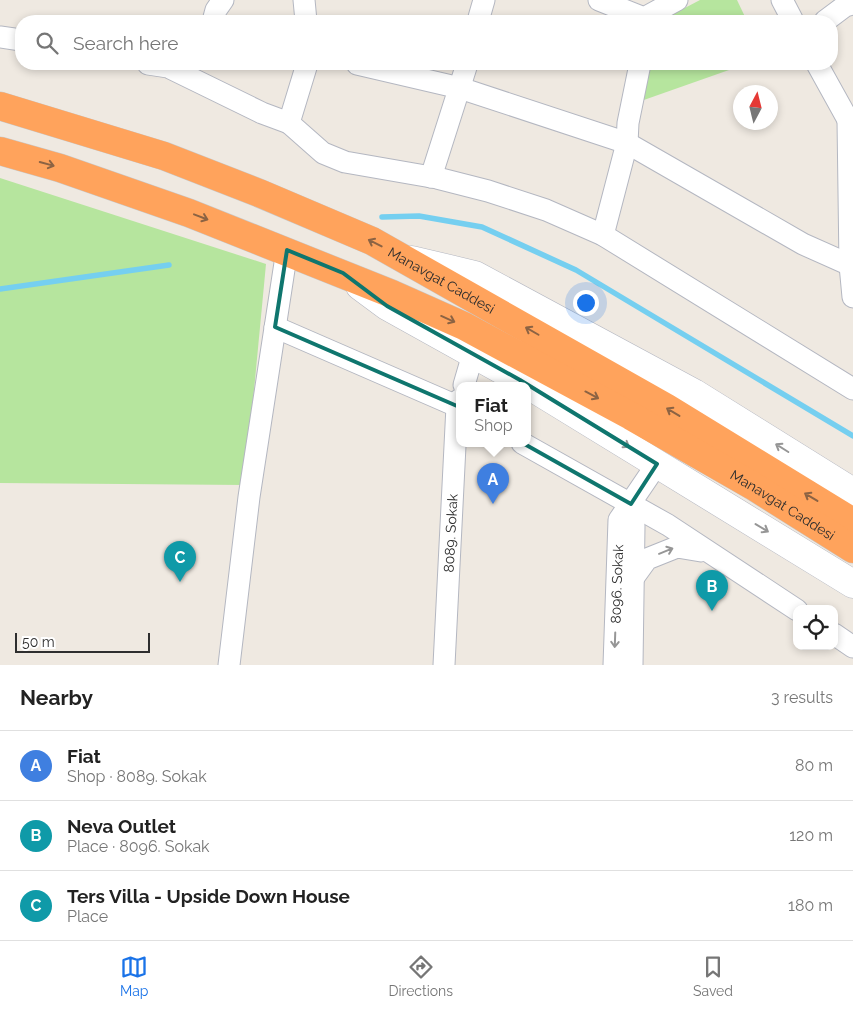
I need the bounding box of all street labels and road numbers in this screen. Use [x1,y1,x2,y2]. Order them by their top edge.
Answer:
street label: Manavgat Caddesi [385,244,498,317]
street label: Manavgat Caddesi [728,467,838,544]
street label: 8089. Sokak [441,493,461,573]
street label: 8096. Sokak [607,544,626,624]

